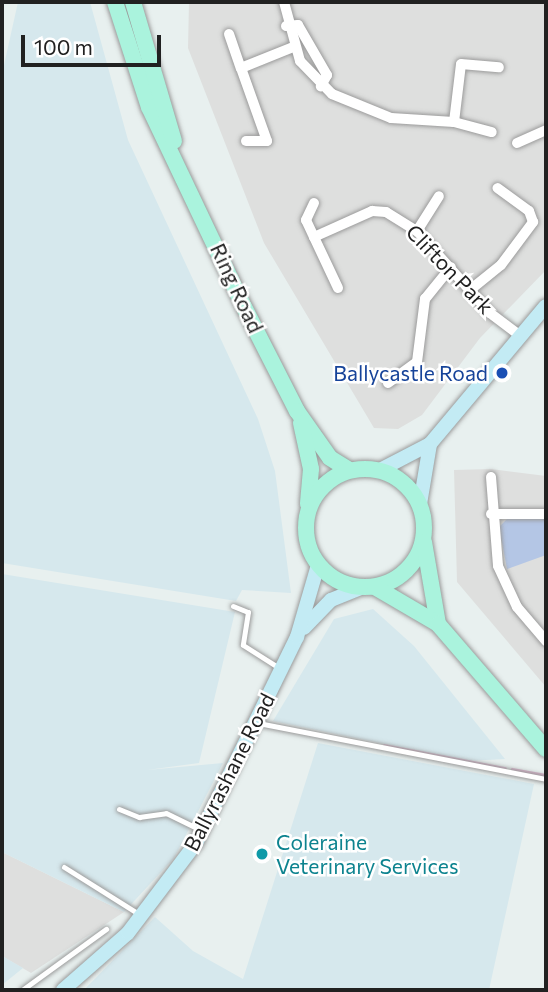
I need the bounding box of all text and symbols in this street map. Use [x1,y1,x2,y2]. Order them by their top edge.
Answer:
scale bar [24,21,164,65]
text: 100 m [34,34,93,59]
street label: Clifton Park [401,219,499,319]
street label: Ring Road [205,239,269,337]
place label: Ballycastle Road [333,360,488,386]
marker: Ballycastle Road [494,365,510,381]
street label: Ballyrashane Road [178,689,280,855]
place label: Coleraine Veterinary Services [276,829,458,879]
marker: Coleraine Veterinary Services [254,846,270,862]

